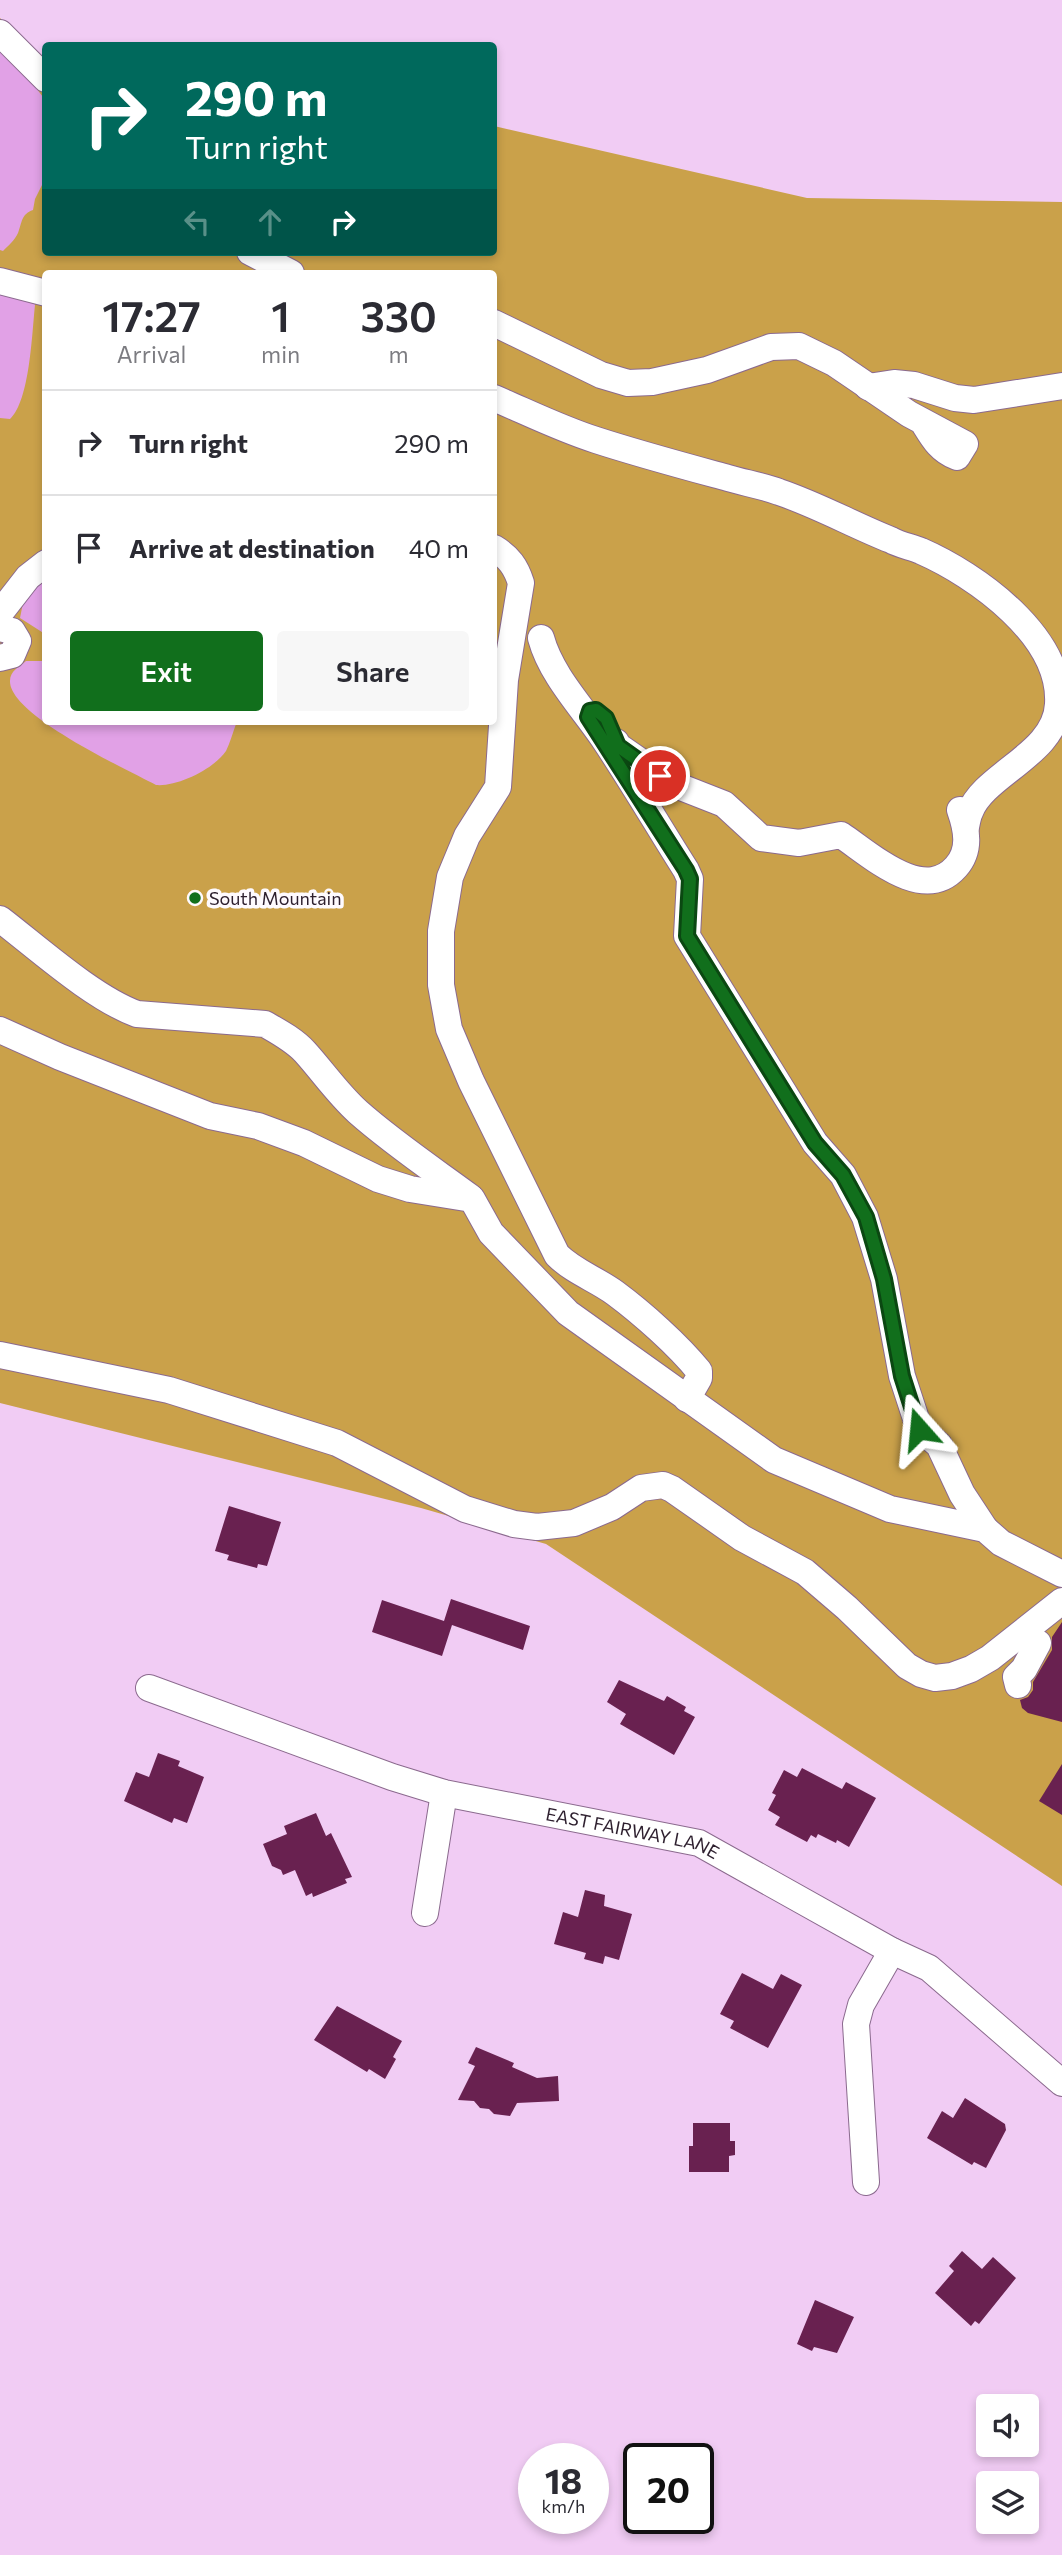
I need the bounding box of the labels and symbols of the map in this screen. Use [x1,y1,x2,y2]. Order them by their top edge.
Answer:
pin [630,746,690,806]
place label: South Mountain [209,887,342,909]
marker: South Mountain [187,890,203,906]
position arrow [882,1392,956,1466]
street label: EAST FAIRWAY LANE [544,1802,723,1863]
speed limit sign: 20 [623,2443,714,2534]

